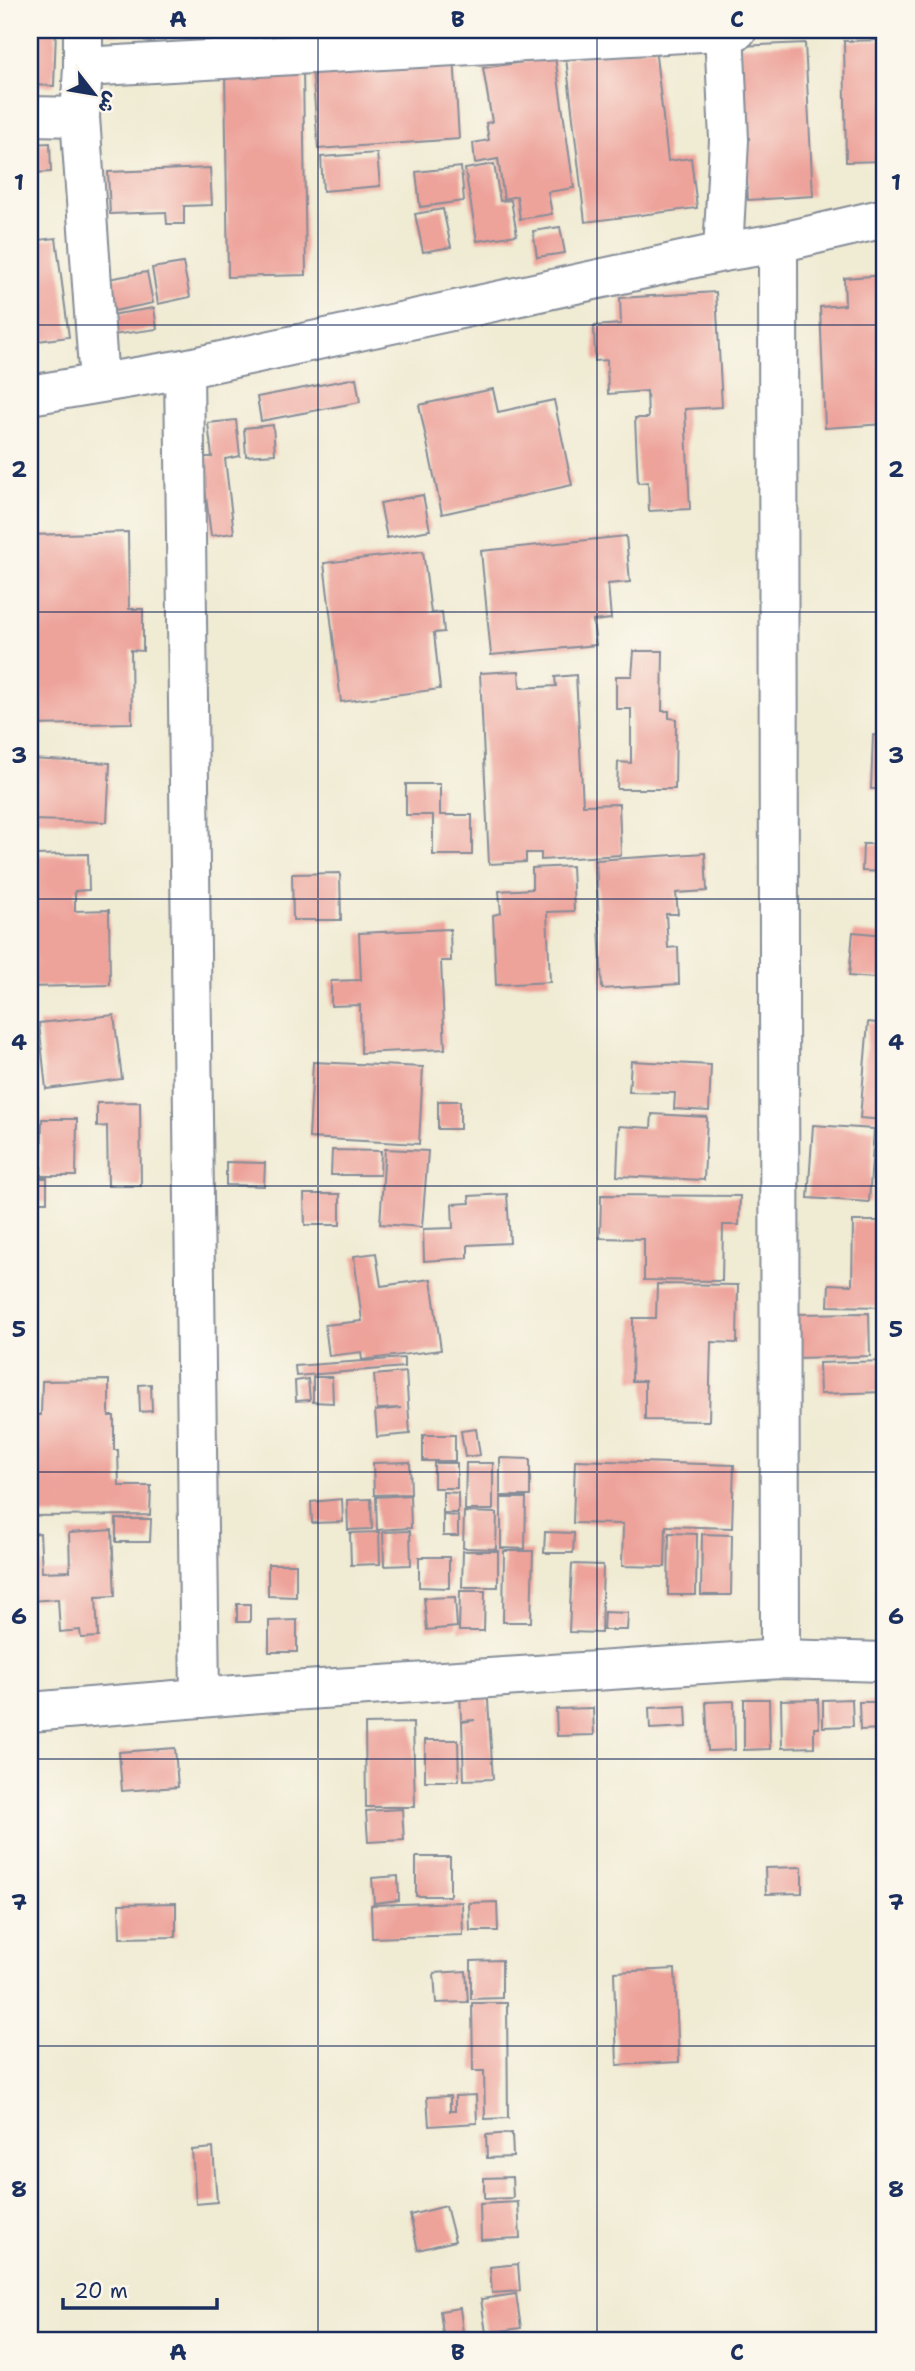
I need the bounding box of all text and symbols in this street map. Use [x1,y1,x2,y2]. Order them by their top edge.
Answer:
text: A [169,4,187,34]
text: B [451,4,465,34]
text: C [730,4,744,34]
north arrow [60,60,130,130]
text: ش [92,87,124,118]
text: 1 [14,167,24,197]
text: 1 [891,167,901,197]
text: 2 [11,454,27,484]
text: 2 [888,454,904,484]
text: 3 [11,740,27,770]
text: 3 [888,740,904,770]
text: 4 [11,1027,27,1057]
text: 4 [888,1027,904,1057]
text: 5 [12,1314,26,1344]
text: 5 [889,1314,903,1344]
text: 6 [11,1601,27,1631]
text: 6 [888,1601,904,1631]
text: 7 [11,1887,27,1917]
text: 7 [888,1887,904,1917]
text: 8 [11,2174,27,2204]
text: 8 [888,2174,904,2204]
scale bar [63,2266,217,2310]
text: 20 m [74,2277,128,2305]
text: A [169,2337,187,2367]
text: B [451,2337,465,2367]
text: C [730,2337,744,2367]

